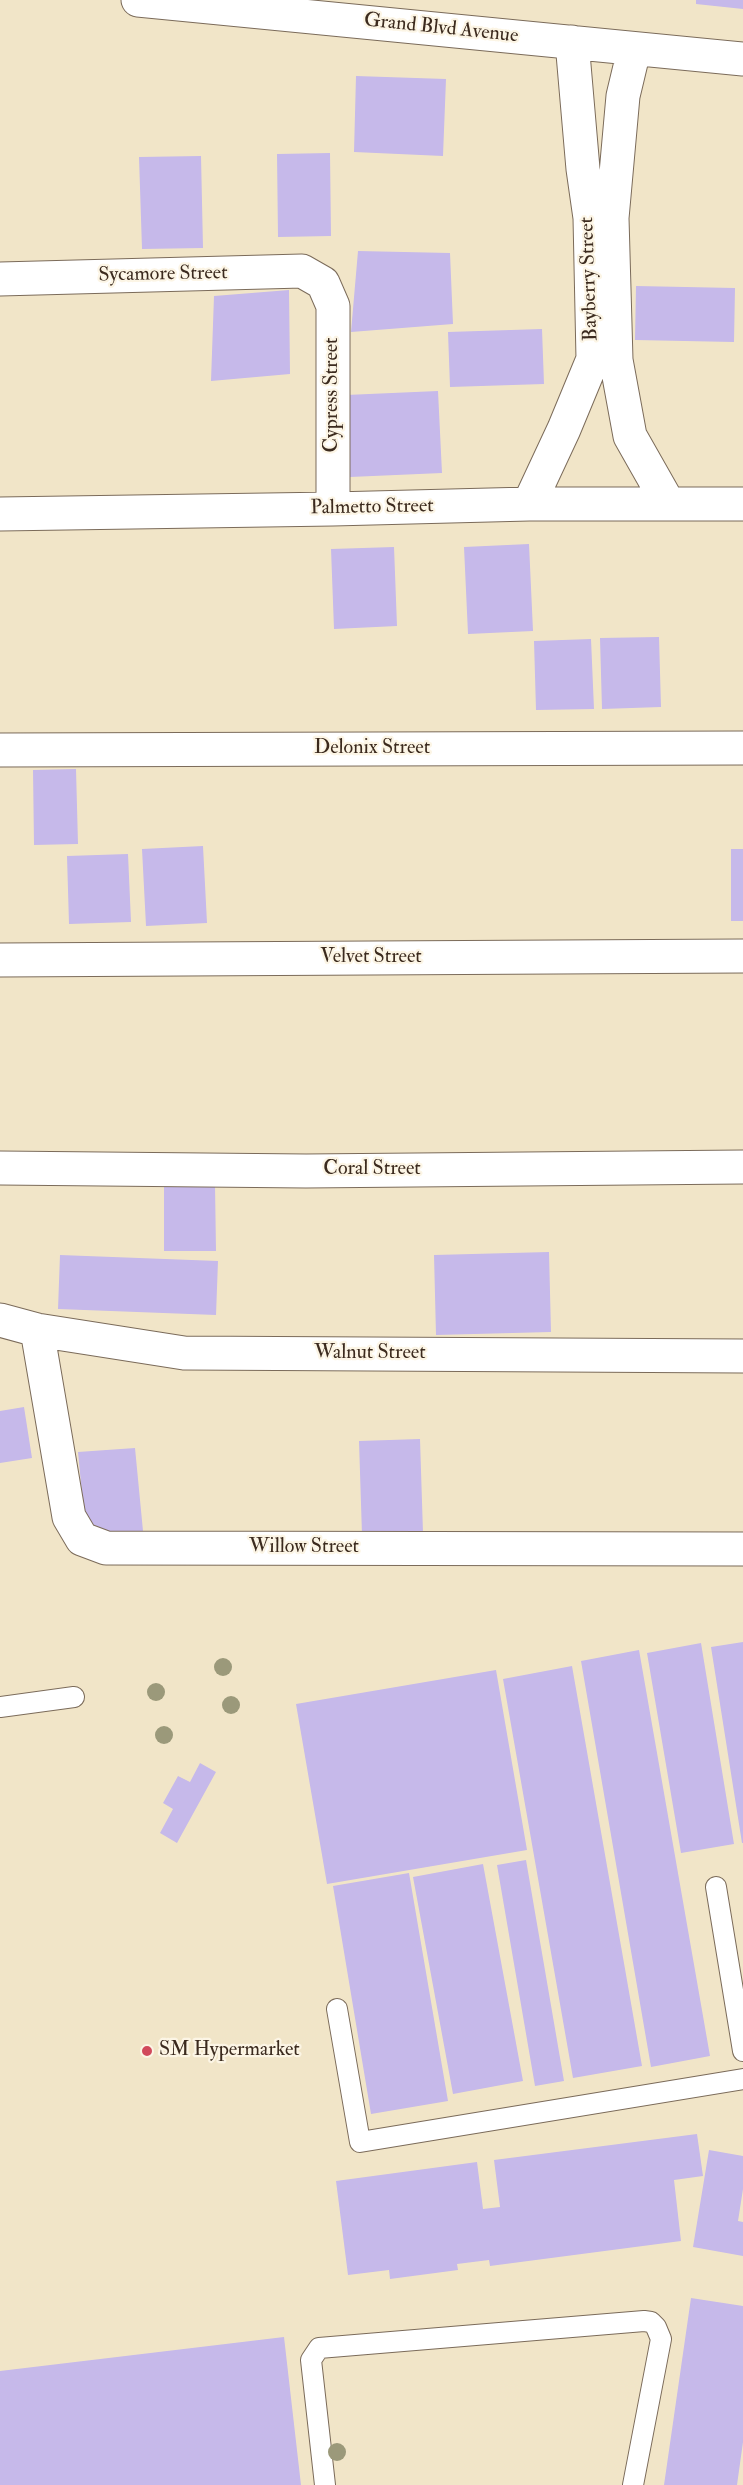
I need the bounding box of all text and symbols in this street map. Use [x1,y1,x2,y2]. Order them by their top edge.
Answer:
street label: Grand Blvd Avenue [363,9,519,49]
street label: Bayberry Street [576,217,604,341]
street label: Sycamore Street [98,262,228,288]
street label: Cypress Street [321,337,345,453]
street label: Palmetto Street [310,495,434,521]
street label: Delonix Street [314,737,430,761]
street label: Velvet Street [320,946,422,970]
street label: Coral Street [323,1158,421,1182]
street label: Walnut Street [314,1342,426,1366]
street label: Willow Street [249,1536,359,1560]
place label: SM Hypermarket [159,2039,300,2063]
marker: SM Hypermarket [140,2044,154,2058]

